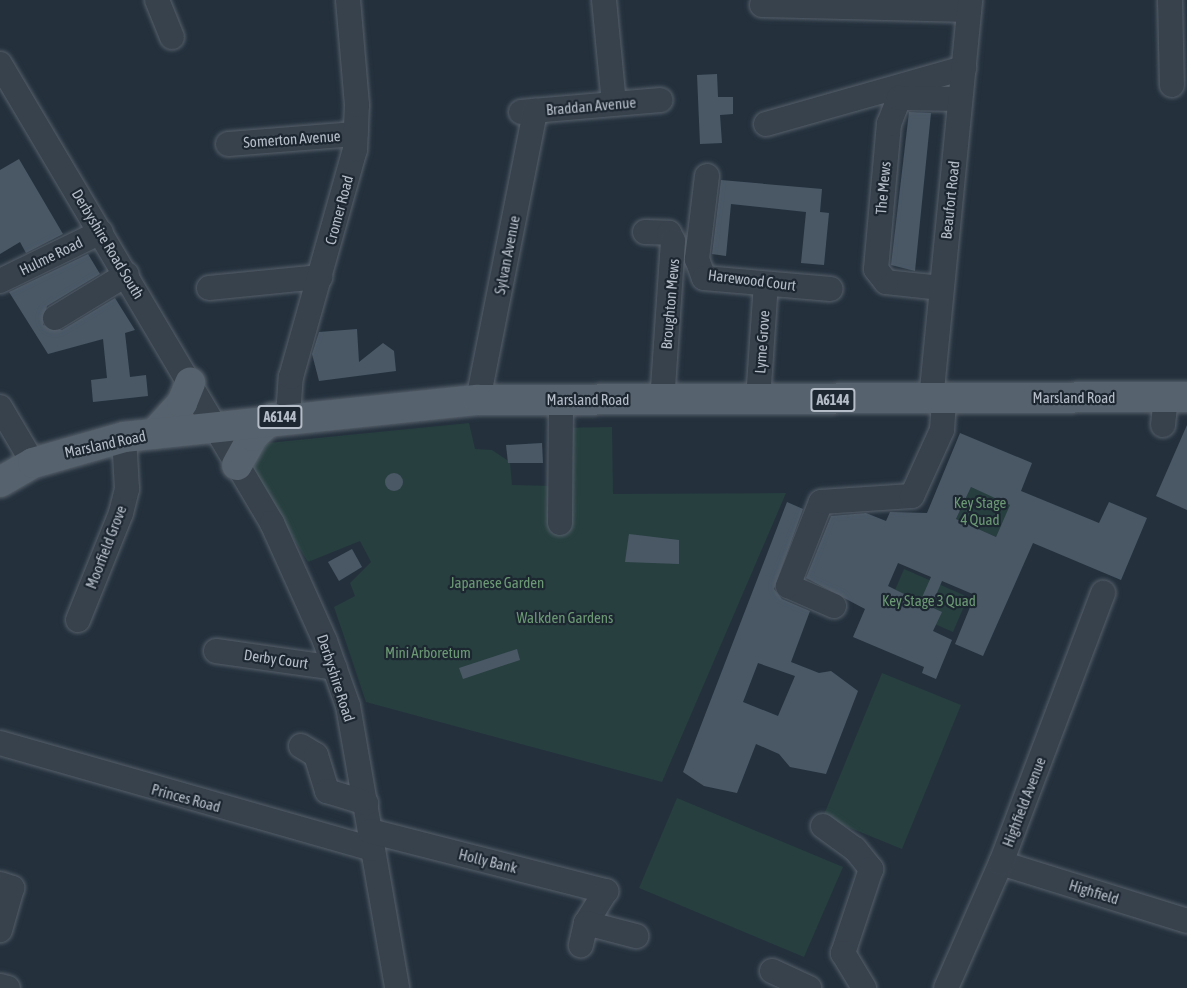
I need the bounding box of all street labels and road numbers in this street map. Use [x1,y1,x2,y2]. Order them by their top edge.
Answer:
street label: Braddan Avenue [545,93,637,119]
street label: Somerton Avenue [243,127,341,151]
street label: Beaufort Road [937,160,963,240]
street label: The Mews [872,161,894,215]
street label: Cromer Road [321,173,357,247]
street label: Derbyshire Road South [68,186,148,302]
street label: Sylvan Avenue [491,214,523,296]
street label: Hulme Road [16,233,86,279]
street label: Broughton Mews [657,258,683,350]
street label: Harewood Court [707,266,797,294]
street label: Lyme Grove [751,310,773,374]
road number: A6144 [809,389,857,411]
street label: Marsland Road [1033,389,1115,407]
street label: Marsland Road [547,391,629,409]
road number: A6144 [256,406,304,428]
street label: Marsland Road [63,427,147,461]
street label: Moorfield Grove [82,503,130,591]
street label: Derbyshire Road [313,632,359,724]
street label: Derby Court [243,646,309,672]
street label: Highfield Avenue [999,755,1049,849]
street label: Princes Road [149,780,223,816]
street label: Holly Bank [457,845,519,877]
street label: Highfield [1067,876,1121,908]

